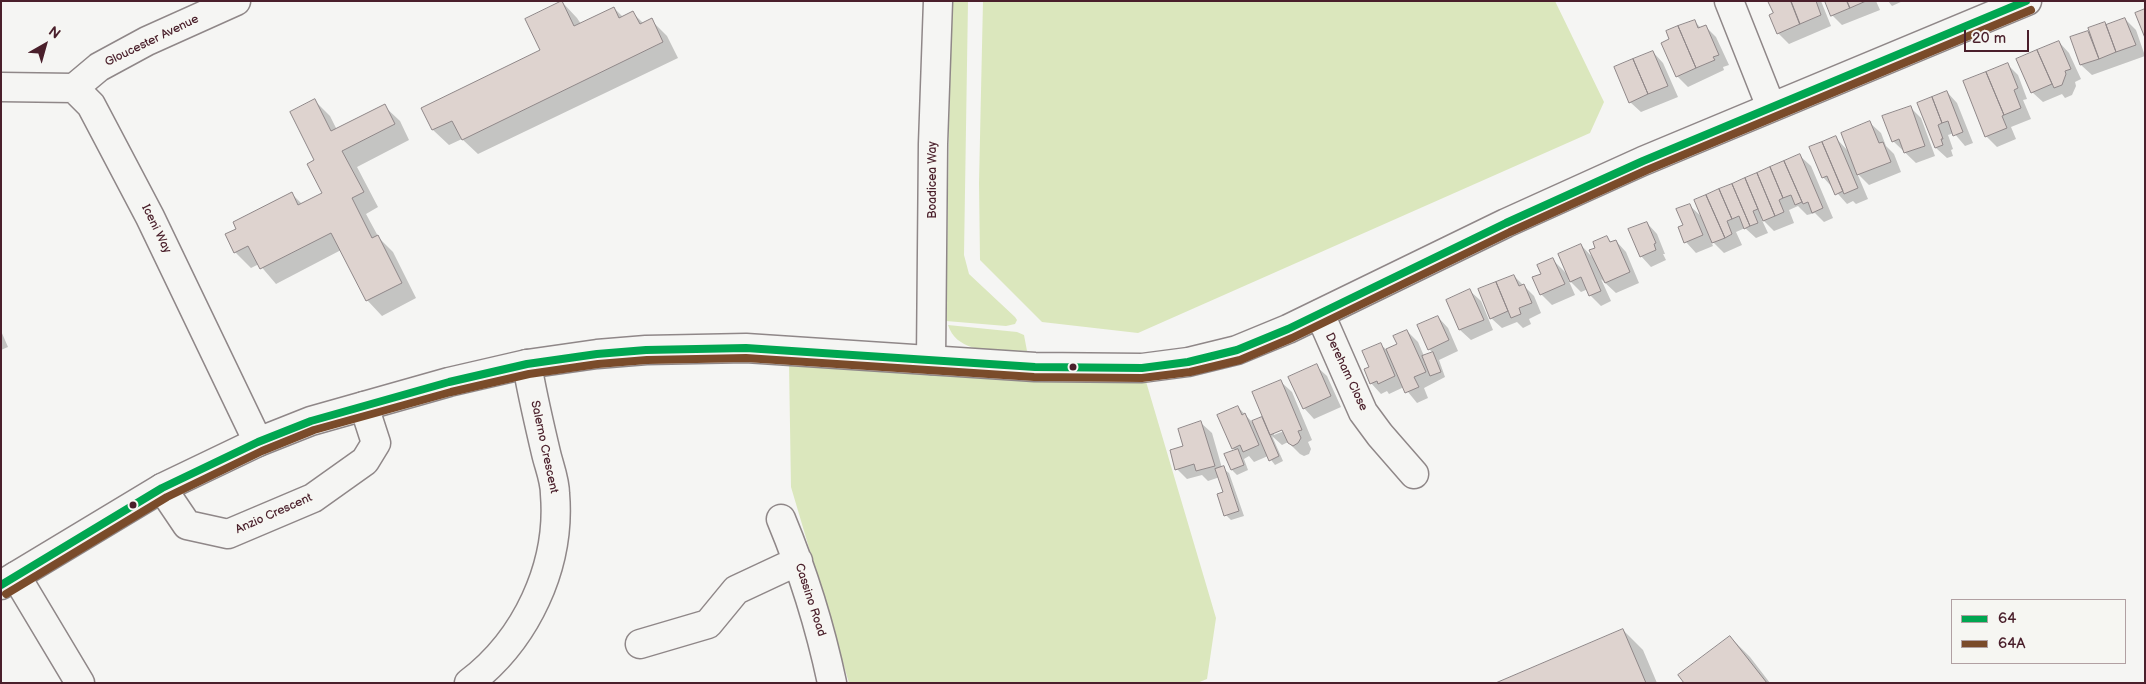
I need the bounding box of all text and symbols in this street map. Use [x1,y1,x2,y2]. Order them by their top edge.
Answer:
street label: Gloucester Avenue [103,12,201,70]
north arrow [20,20,70,70]
scale bar [1966,20,2031,52]
text: N [45,23,64,43]
text: 20 m [1972,29,2006,48]
street label: Boadicea Way [926,141,940,219]
street label: Iceni Way [138,202,174,256]
street label: Dereham Close [1322,331,1370,413]
unlabelled marker [1068,362,1078,372]
street label: Salerno Crescent [527,399,561,495]
street label: Anzio Crescent [233,491,315,537]
unlabelled marker [128,500,138,510]
street label: Cassino Road [791,562,829,638]
legend [1951,599,2126,664]
text: 64 [1998,609,2016,628]
text: 64A [1998,634,2025,653]

